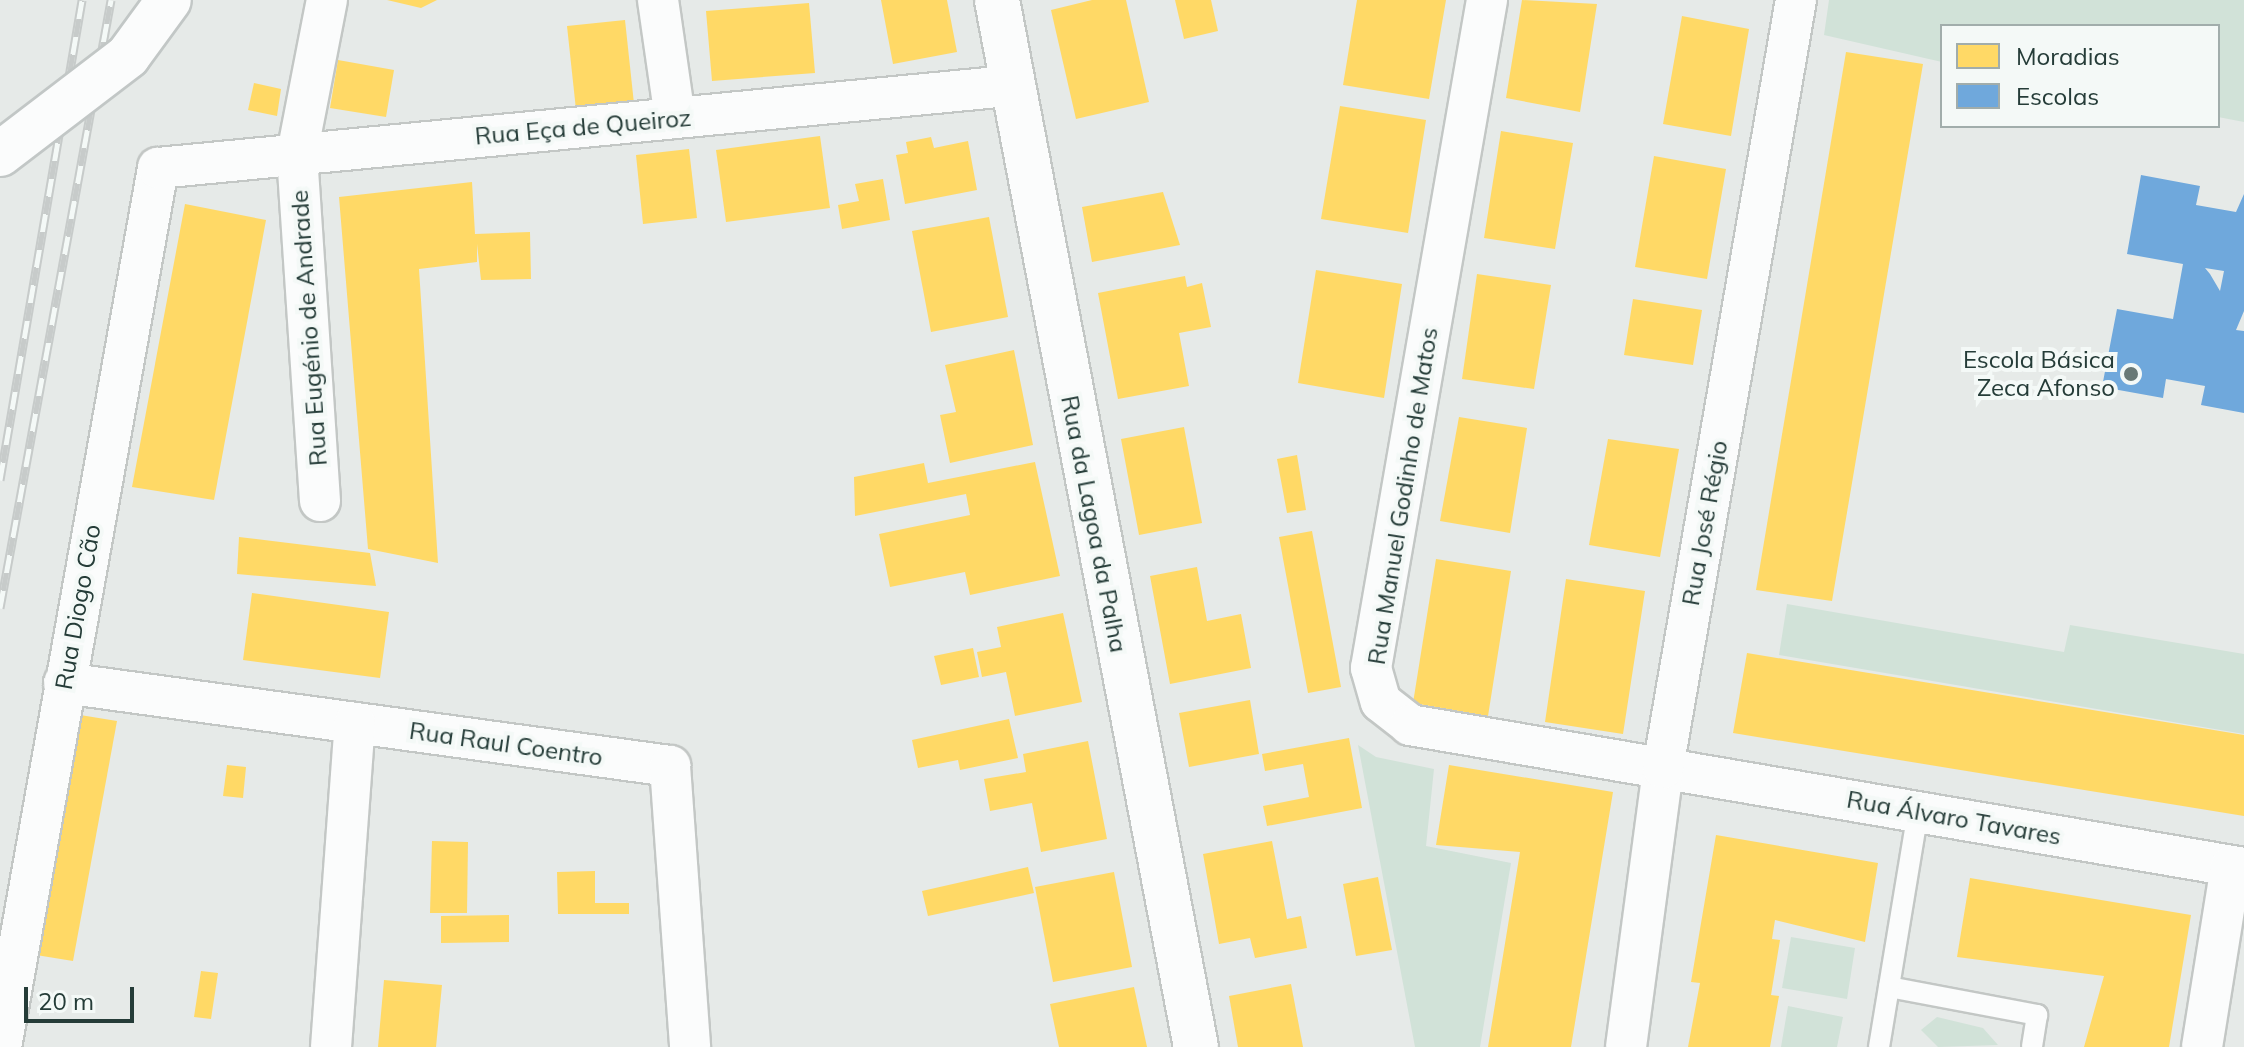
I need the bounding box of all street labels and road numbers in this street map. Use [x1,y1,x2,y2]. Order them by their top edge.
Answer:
street label: Rua Eça de Queiroz [474,103,692,151]
street label: Rua Eugénio de Andrade [285,189,333,467]
street label: Rua Manuel Godinho de Matos [1362,325,1444,667]
street label: Rua da Lagoa da Palha [1055,393,1133,655]
street label: Rua José Régio [1676,438,1734,608]
street label: Rua Diogo Cão [49,522,107,692]
street label: Rua Raul Coentro [407,716,605,772]
street label: Rua Álvaro Tavares [1845,785,2063,851]

